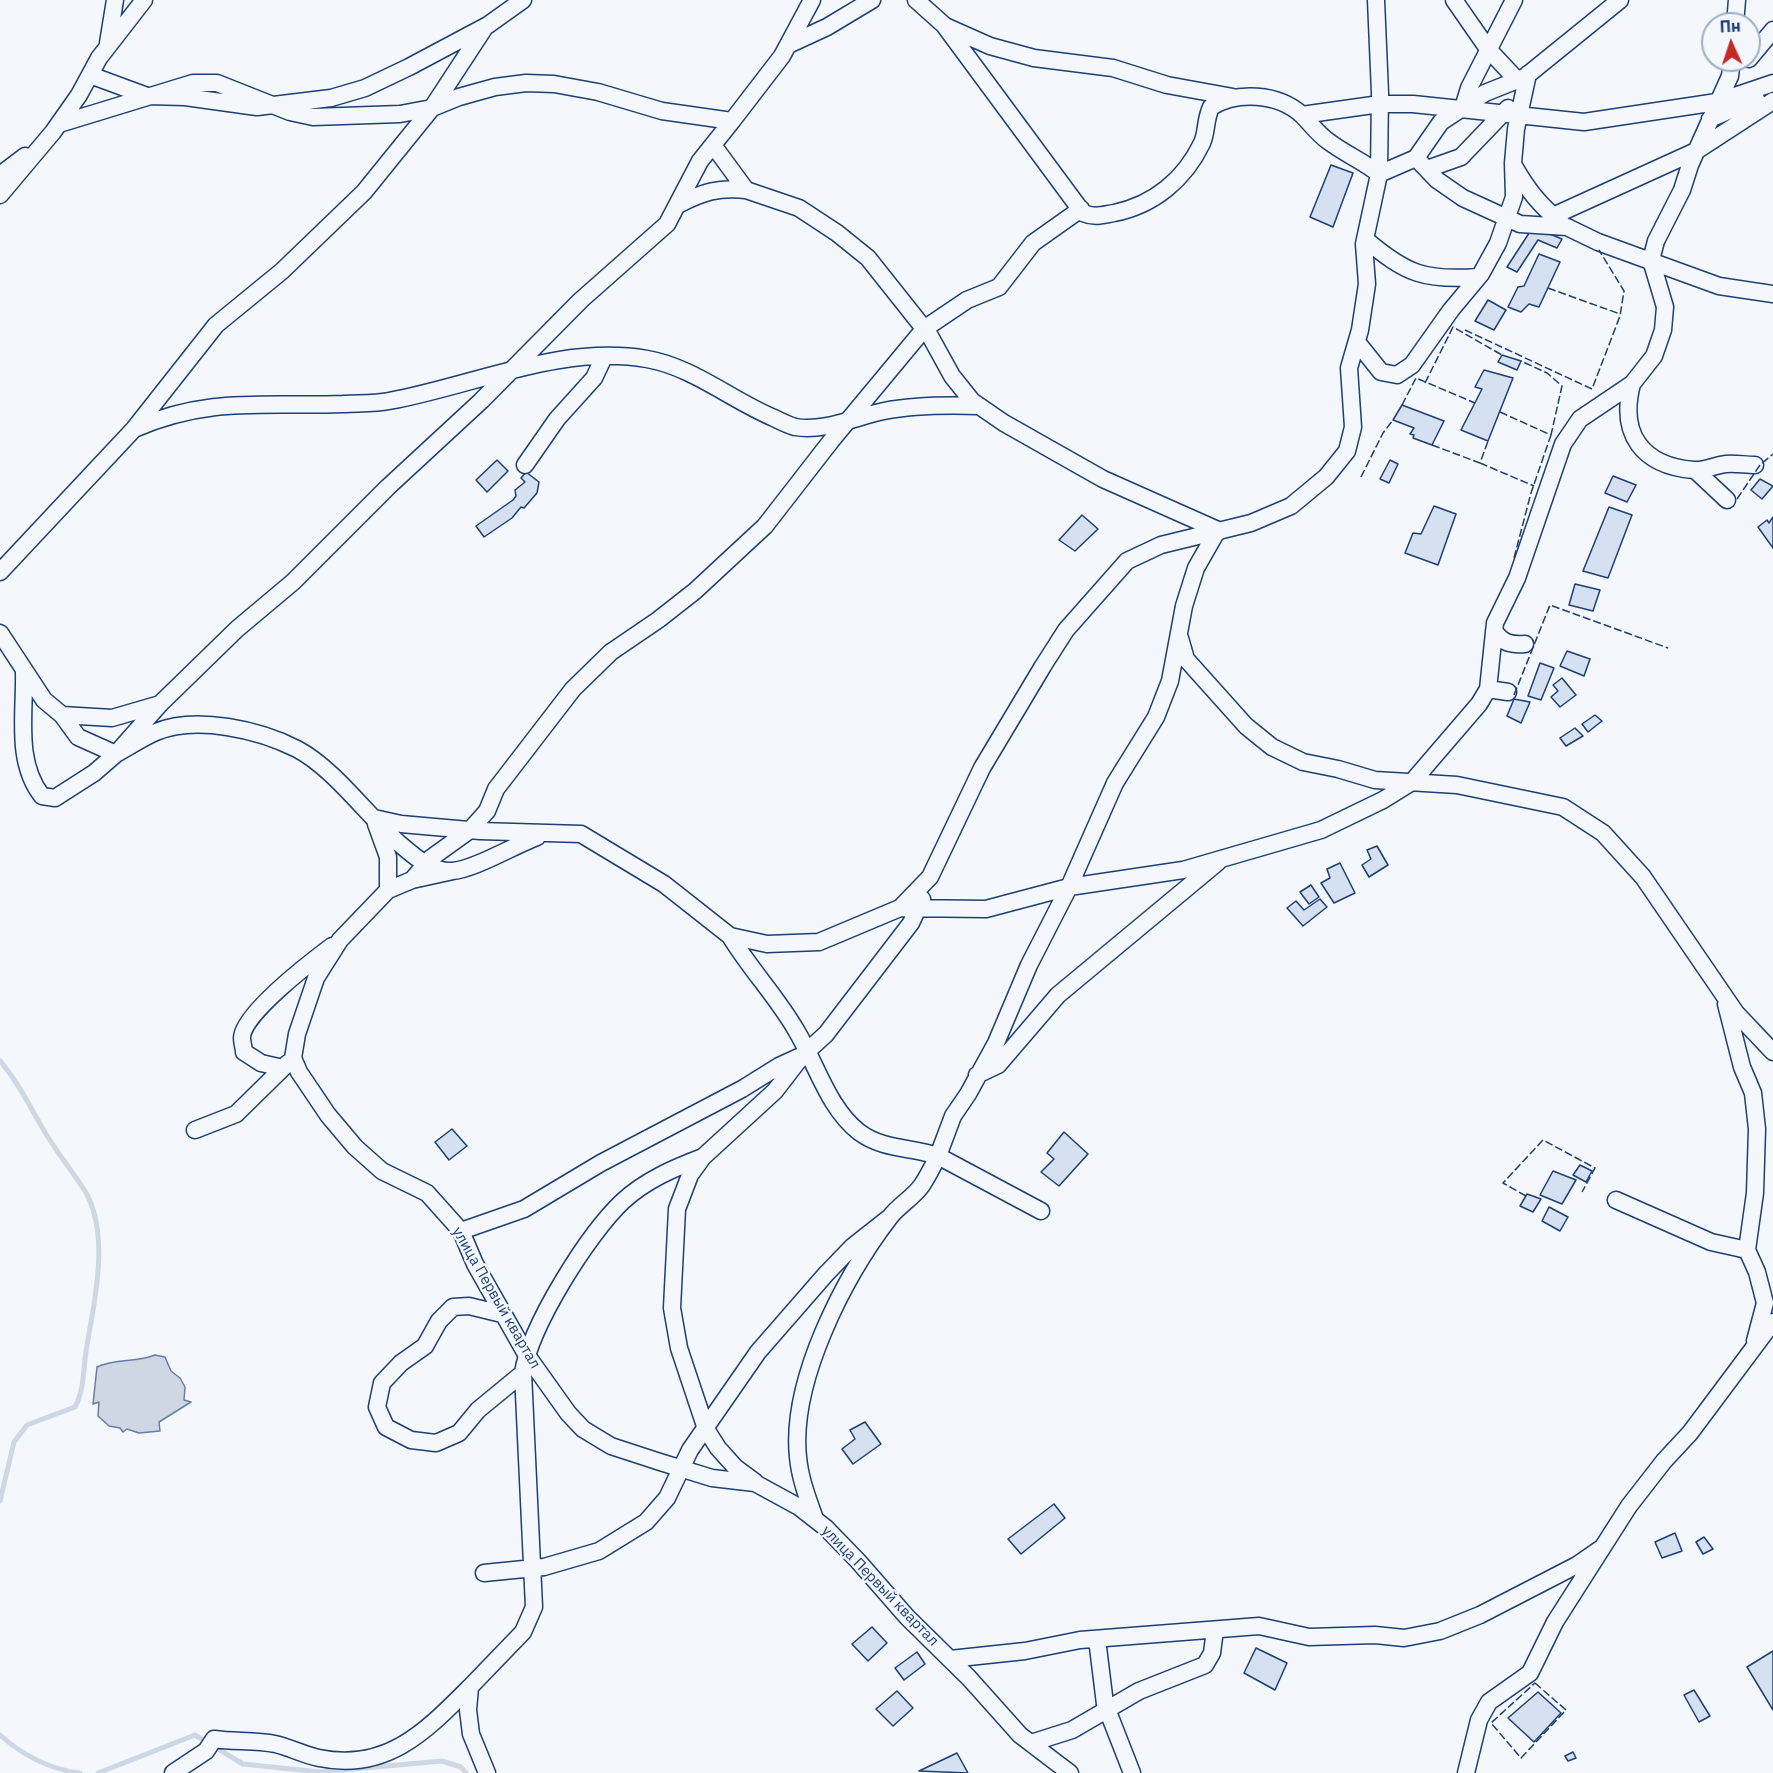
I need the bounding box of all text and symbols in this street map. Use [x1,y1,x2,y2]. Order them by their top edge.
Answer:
north arrow [1701,12,1761,72]
text: Пн [1719,15,1741,37]
street label: улица Первый квартал [448,1224,544,1372]
street label: улица Первый квартал [818,1522,942,1650]

